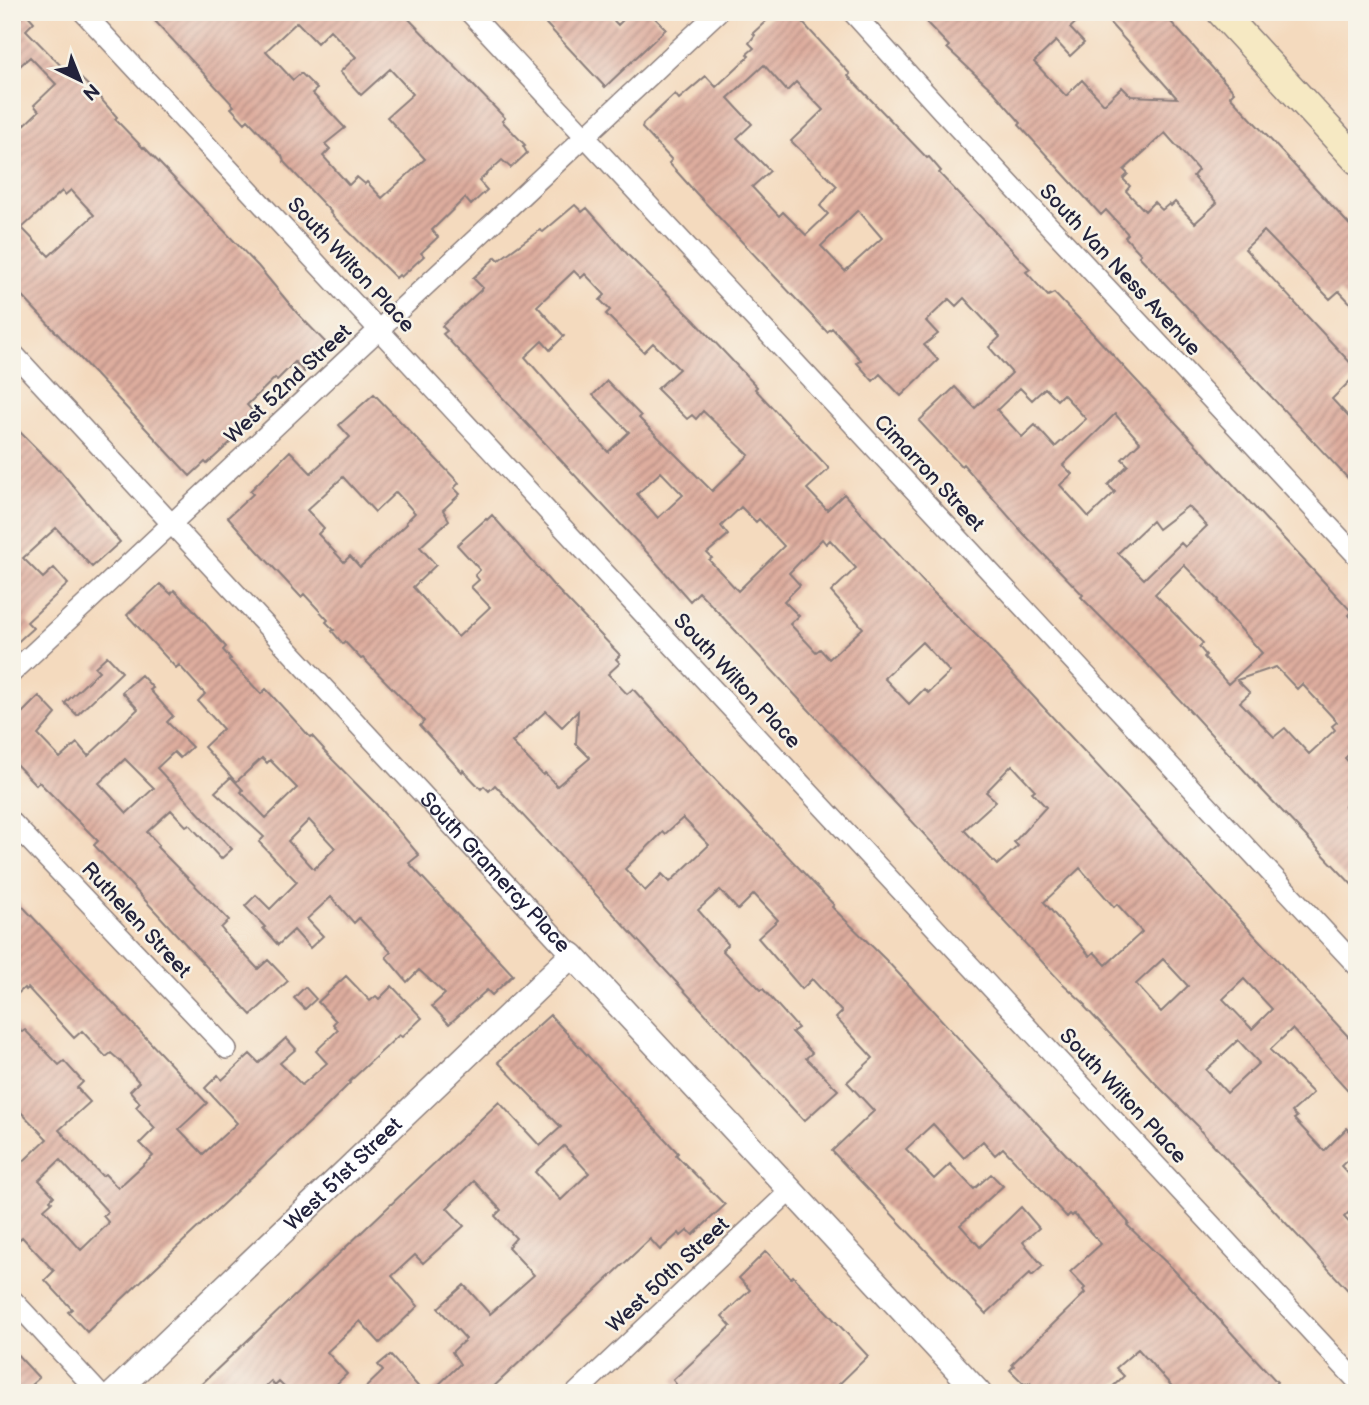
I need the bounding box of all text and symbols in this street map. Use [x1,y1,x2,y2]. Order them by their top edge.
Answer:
north arrow [46,46,116,116]
text: N [78,78,104,105]
street label: South Van Ness Avenue [1034,179,1206,361]
street label: South Wilton Place [282,192,420,338]
street label: West 52nd Street [219,319,357,449]
street label: Cimarron Street [869,409,990,537]
street label: South Wilton Place [668,608,806,754]
street label: South Gramercy Place [415,787,576,958]
street label: Ruthelen Street [76,857,196,983]
street label: South Wilton Place [1054,1023,1192,1169]
street label: West 51st Street [279,1112,407,1236]
street label: West 50th Street [602,1212,735,1338]

